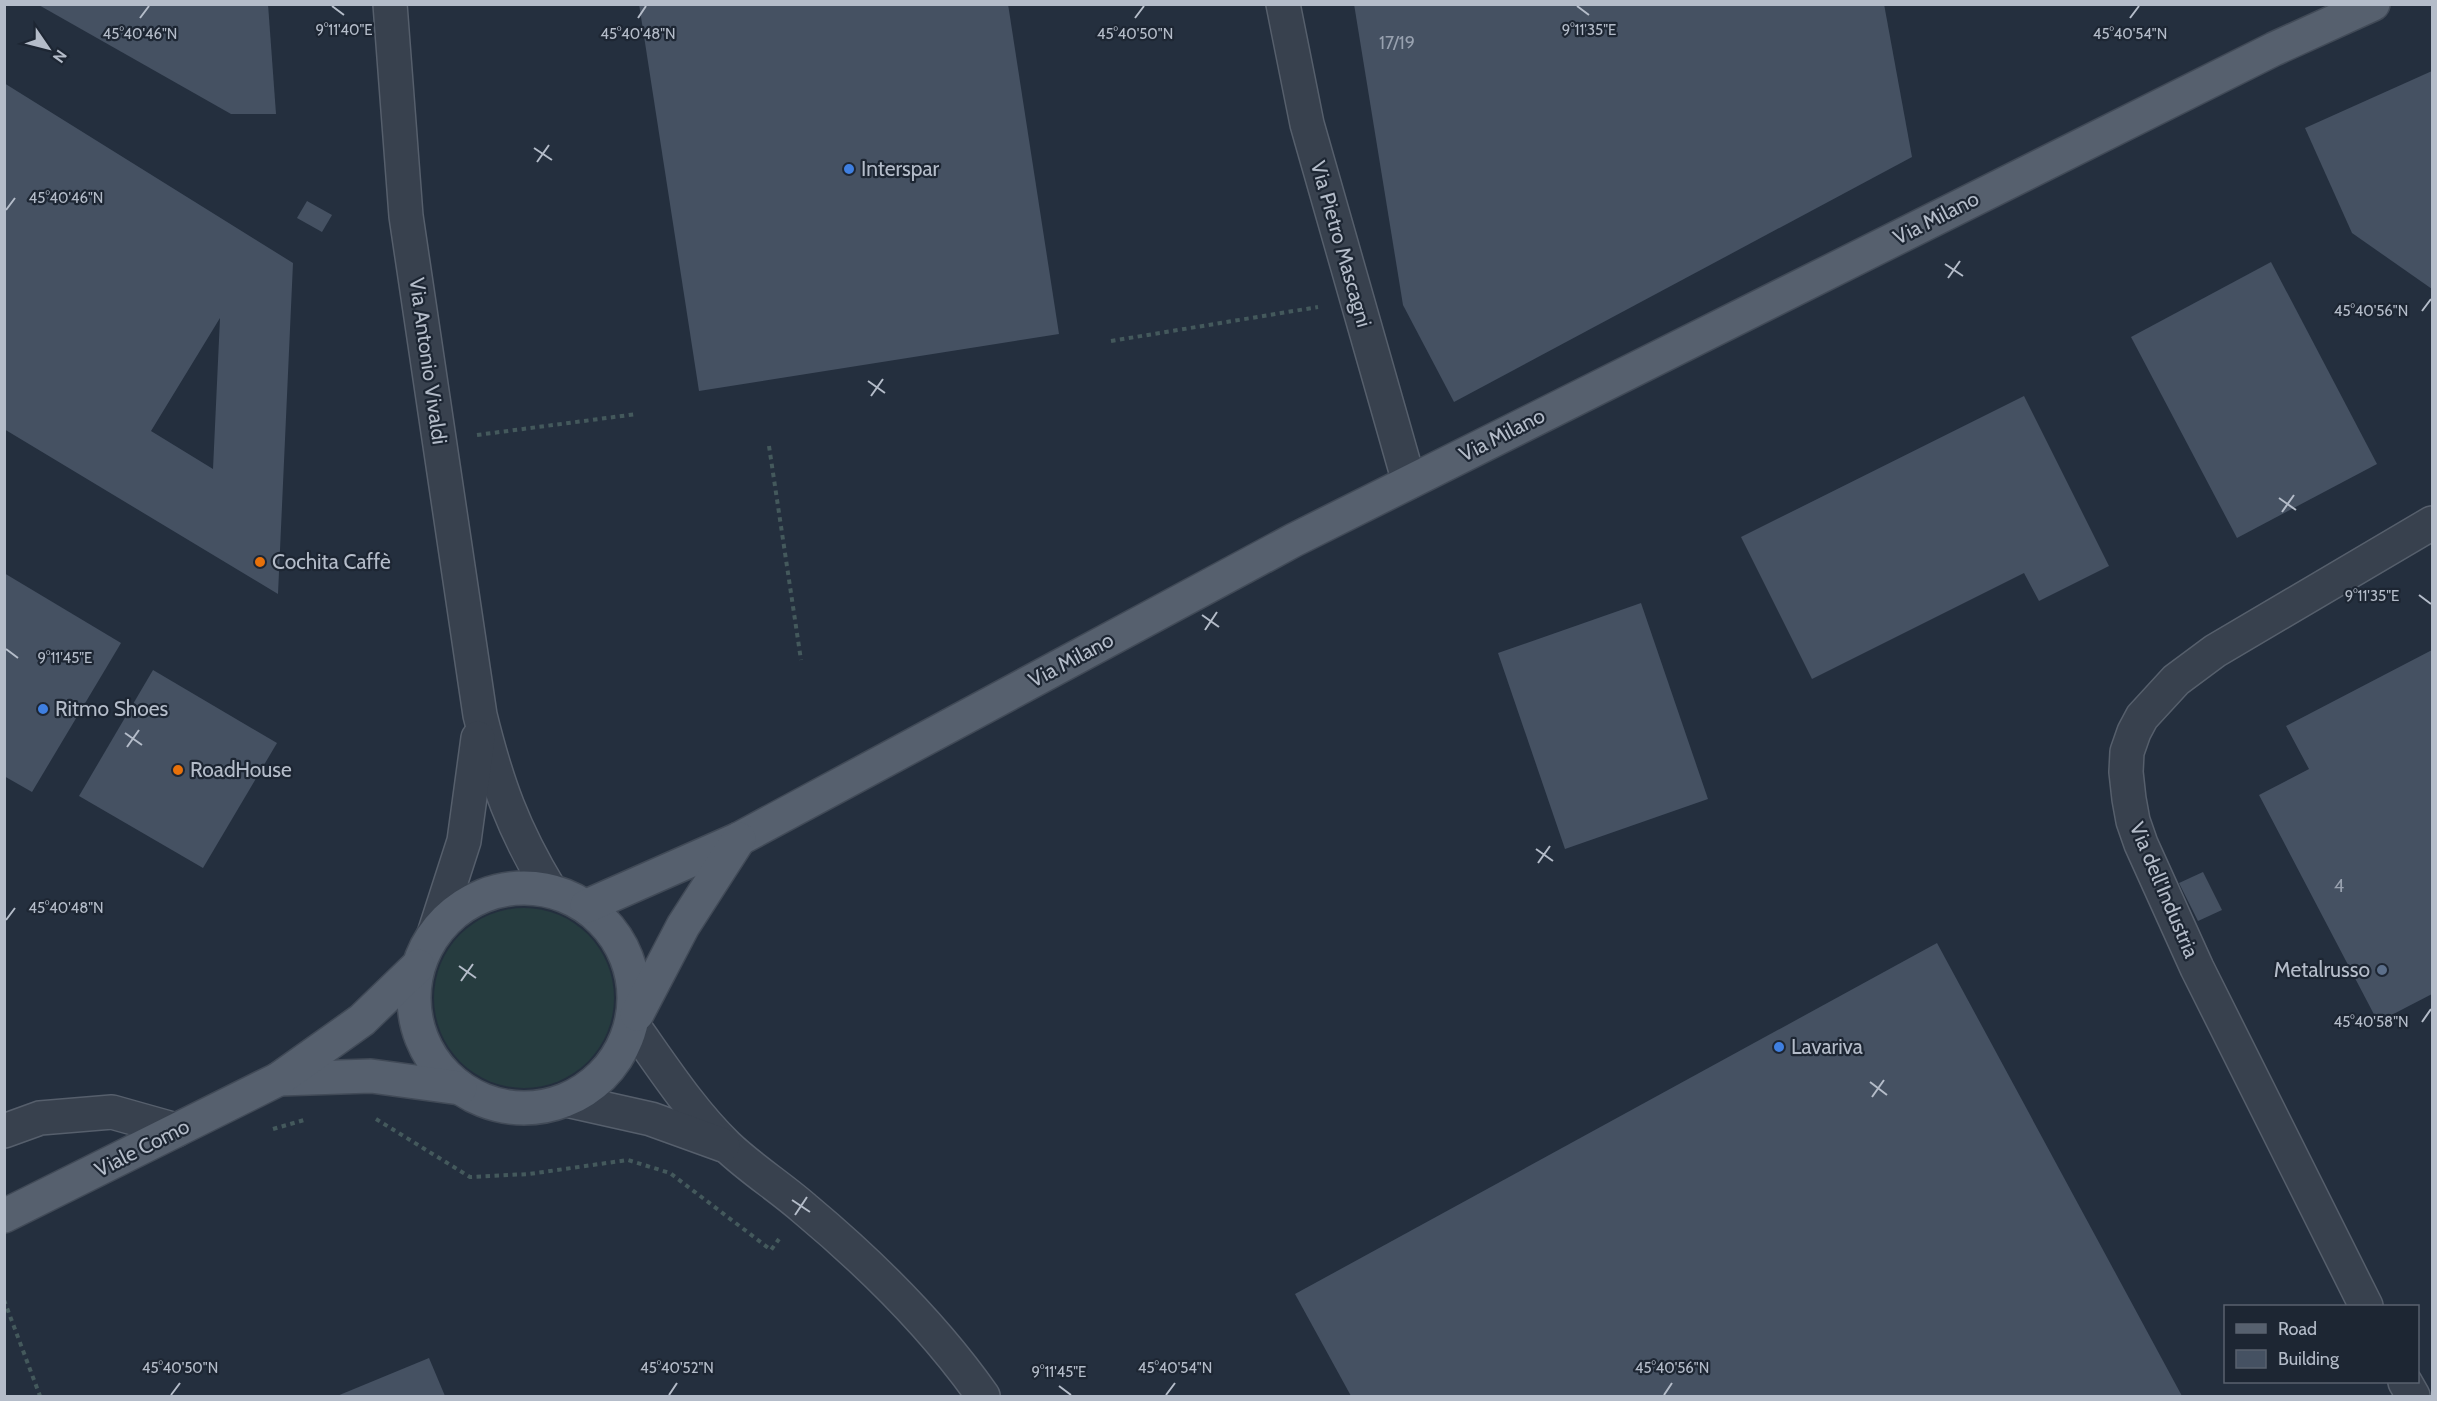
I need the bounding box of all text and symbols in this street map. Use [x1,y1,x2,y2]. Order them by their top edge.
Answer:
north arrow [18,18,78,78]
text: 9°11'40"E [315,21,373,39]
text: 9°11'35"E [1562,21,1616,39]
text: 45°40'46"N [103,25,177,43]
text: 45°40'48"N [600,25,676,43]
text: 45°40'50"N [1097,25,1173,43]
text: 45°40'54"N [2093,25,2167,43]
house number: 17/19 [1379,32,1415,54]
text: N [49,46,71,66]
place label: Interspar [861,156,940,181]
street label: Via Pietro Mascagni [1306,158,1377,330]
marker: Interspar [842,162,856,176]
street label: Via Milano [1889,185,1983,250]
text: 45°40'46"N [29,189,103,207]
street label: Via Antonio Vivaldi [404,276,453,446]
text: 45°40'56"N [2334,302,2408,320]
street label: Via Milano [1455,402,1549,467]
place label: Cochita Caffè [272,549,391,574]
marker: Cochita Caffè [253,555,267,569]
text: 9°11'35"E [2345,587,2399,605]
street label: Via Milano [1024,627,1118,692]
text: 9°11'45"E [38,649,92,667]
place label: Ritmo Shoes [55,696,169,721]
marker: Ritmo Shoes [36,702,50,716]
place label: RoadHouse [190,757,292,782]
marker: RoadHouse [171,763,185,777]
street label: Via dell'Industria [2125,818,2204,962]
house number: 4 [2334,875,2344,897]
text: 45°40'48"N [28,899,104,917]
place label: Metalrusso [2274,957,2370,982]
marker: Metalrusso [2375,963,2389,977]
text: 45°40'58"N [2333,1013,2409,1031]
place label: Lavariva [1791,1034,1863,1059]
marker: Lavariva [1772,1040,1786,1054]
street label: Viale Como [90,1113,193,1182]
legend [2224,1305,2419,1383]
text: Road [2278,1318,2317,1340]
text: Building [2278,1348,2340,1370]
text: 45°40'50"N [142,1359,218,1377]
text: 45°40'52"N [640,1359,714,1377]
text: 45°40'54"N [1138,1359,1212,1377]
text: 45°40'56"N [1635,1359,1709,1377]
text: 9°11'45"E [1032,1363,1086,1381]

